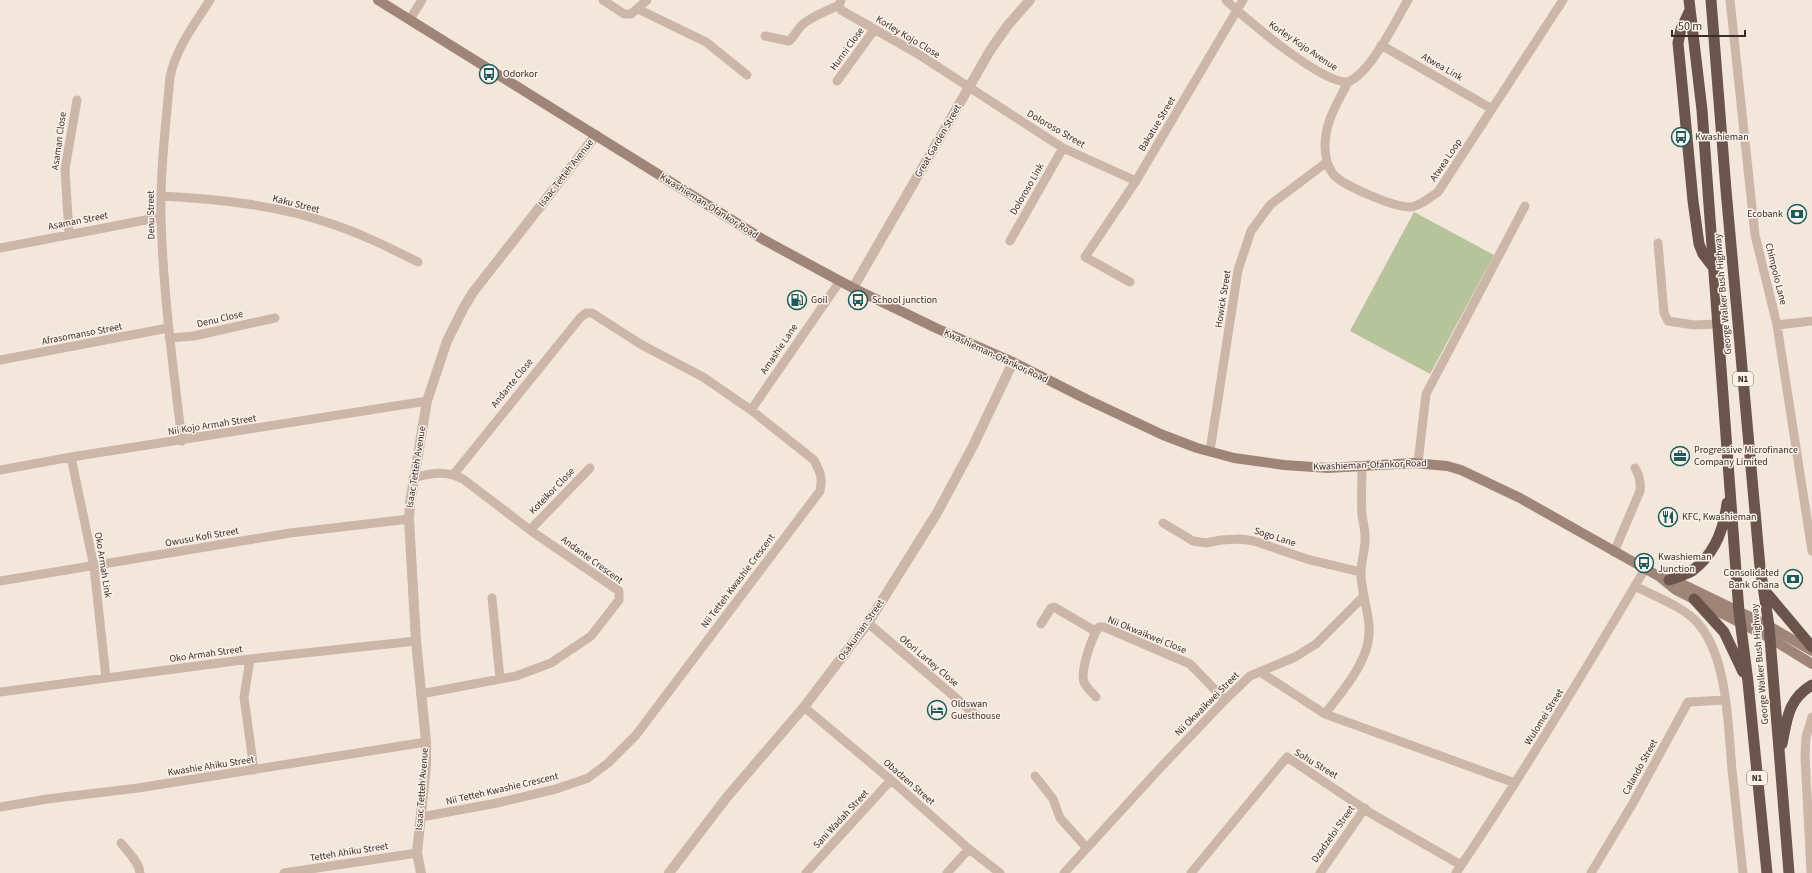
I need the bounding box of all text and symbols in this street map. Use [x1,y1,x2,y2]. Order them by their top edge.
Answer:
street label: Korley Kojo Close [873,12,943,62]
scale bar [1672,12,1745,38]
street label: Korley Kojo Avenue [1266,18,1340,74]
text: 50 m [1678,18,1702,35]
street label: Hunni Close [827,25,867,73]
street label: Atwea Link [1419,50,1465,84]
bus stop icon: Odorkor [478,63,500,85]
place label: Odorkor [503,67,538,81]
street label: Bakatue Street [1135,94,1179,154]
street label: Great Garden Street [911,101,965,180]
street label: Doloroso Street [1024,107,1088,152]
street label: Asaman Close [48,111,70,171]
bus stop icon: Kwashieman [1670,126,1692,148]
place label: Kwashieman [1695,130,1749,144]
street label: Atwea Loop [1427,135,1466,184]
street label: Isaac Tetteh Avenue [535,136,597,210]
street label: Doloroso Link [1007,160,1047,217]
street label: Kwashieman-Ofankor Road [657,170,761,242]
street label: Denu Street [144,190,158,240]
street label: Kaku Street [271,191,322,217]
bank icon: Ecobank [1786,203,1808,225]
place label: Ecobank [1747,207,1783,221]
street label: Asaman Street [47,208,110,234]
street label: George Walker Bush Highway [1711,233,1735,355]
street label: Chimpolo Lane [1762,242,1790,306]
street label: Howick Street [1212,269,1235,329]
fuel station icon: Goil [786,289,808,311]
bus stop icon: School junction [847,289,869,311]
place label: Goil [811,293,828,307]
place label: School junction [872,293,937,307]
street label: Denu Close [196,307,244,331]
street label: Afrasomanso Street [41,319,124,349]
street label: Amashie Lane [757,321,801,377]
street label: Kwashieman-Ofankor Road [942,326,1050,386]
street label: Andante Close [488,355,536,411]
road number: N1 [1733,372,1753,386]
street label: Nii Kojo Armah Street [167,411,258,439]
street label: Isaac Tetteh Avenue [403,425,429,509]
place label: Progressive Microfinance Company Limited [1694,443,1798,469]
office icon: Progressive Microfinance Company Limited [1669,445,1691,467]
street label: Kwashieman-Ofankor Road [1313,456,1427,474]
street label: Koteikor Close [526,464,578,517]
restaurant icon: KFC, Kwashieman [1657,506,1679,528]
place label: KFC, Kwashieman [1682,510,1756,524]
street label: Owusu Kofi Street [164,524,240,550]
street label: Sogo Lane [1252,524,1298,550]
street label: Nii Tetteh Kwashie Crescent [698,530,779,631]
street label: Oko Armah Link [91,531,115,599]
street label: Andante Crescent [558,533,626,588]
place label: Kwashieman Junction [1658,550,1712,576]
bus stop icon: Kwashieman Junction [1633,552,1655,574]
place label: Consolidated Bank Ghana [1724,566,1779,592]
bank icon: Consolidated Bank Ghana [1782,568,1804,590]
street label: Osakuman Street [835,596,888,663]
street label: George Walker Bush Highway [1748,603,1772,725]
street label: Nii Okwaikwei Close [1105,613,1189,657]
street label: Ofori Lartey Close [896,632,962,690]
street label: Oko Armah Street [169,642,244,666]
street label: Nii Okwaikwei Street [1172,668,1243,739]
street label: Wulomei Street [1521,686,1567,748]
place label: Oldswan Guesthouse [951,697,1000,723]
hotel icon: Oldswan Guesthouse [926,699,948,721]
street label: Calando Street [1619,736,1661,797]
street label: Sohu Street [1292,745,1341,783]
street label: Isaac Tetteh Avenue [412,747,432,831]
street label: Kwashie Ahiku Street [167,752,256,780]
street label: Obadzen Street [880,756,938,809]
street label: Nii Tetteh Kwashie Crescent [444,769,560,809]
road number: N1 [1747,771,1767,785]
street label: Sani Wadah Street [810,786,872,852]
street label: Dzadzeloi Street [1308,802,1358,866]
street label: Tetteh Ahiku Street [309,839,390,865]

